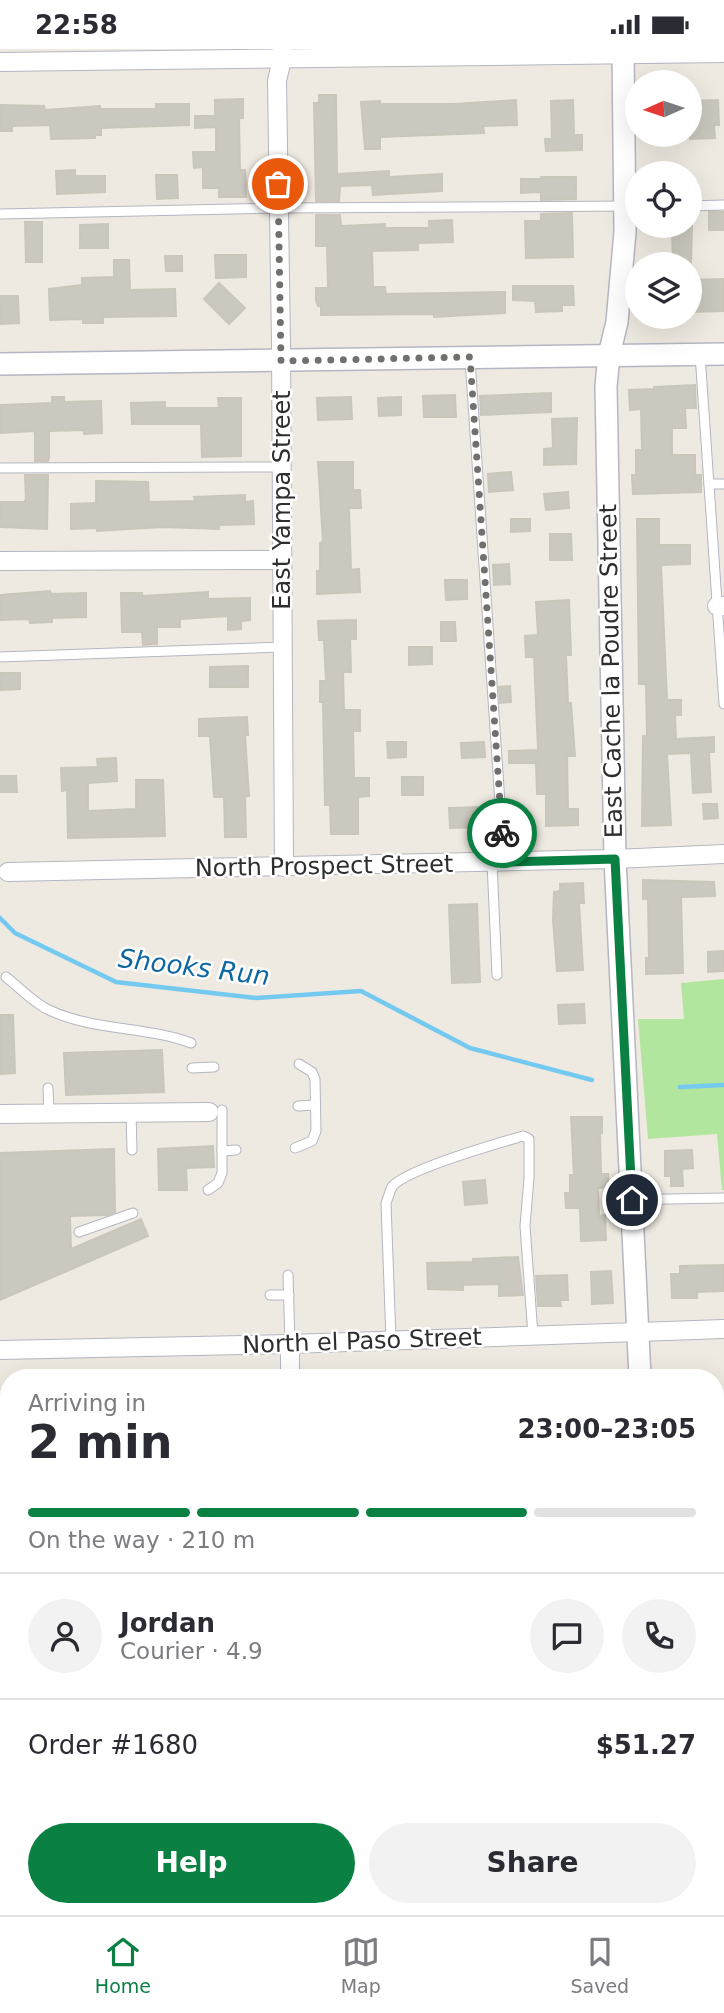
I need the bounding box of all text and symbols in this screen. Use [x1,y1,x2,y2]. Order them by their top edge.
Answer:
text: 22:58 [35,10,118,40]
north arrow [625,70,702,147]
map controls [625,70,702,329]
pin [248,154,308,214]
button: locate [625,161,702,238]
icon: bag [259,165,297,203]
button: layers [625,252,702,329]
street label: East Yampa Street [268,390,296,610]
street label: East Cache la Poudre Street [594,504,628,838]
courier [467,798,537,868]
icon: bike [483,814,521,852]
street label: North Prospect Street [195,850,453,882]
water label: Shooks Run [116,943,272,991]
pin [602,1170,662,1230]
icon: home [613,1181,651,1219]
street label: North el Paso Street [242,1323,482,1359]
text: Arriving in [28,1390,146,1416]
text: 23:00–23:05 [517,1414,696,1444]
text: 2 min [28,1415,172,1469]
text: On the way · 210 m [28,1527,255,1553]
button: person [28,1599,102,1673]
button: chat [530,1599,604,1673]
button: phone [622,1599,696,1673]
text: Jordan [120,1608,215,1638]
text: Courier · 4.9 [120,1638,263,1664]
text: Order #1680 [28,1730,198,1760]
text: $51.27 [596,1730,696,1760]
button: Help [28,1823,355,1903]
button: Share [369,1823,696,1903]
tab: Home [95,1933,151,1997]
tab: Map [341,1933,381,1997]
tab: Saved [570,1933,629,1997]

